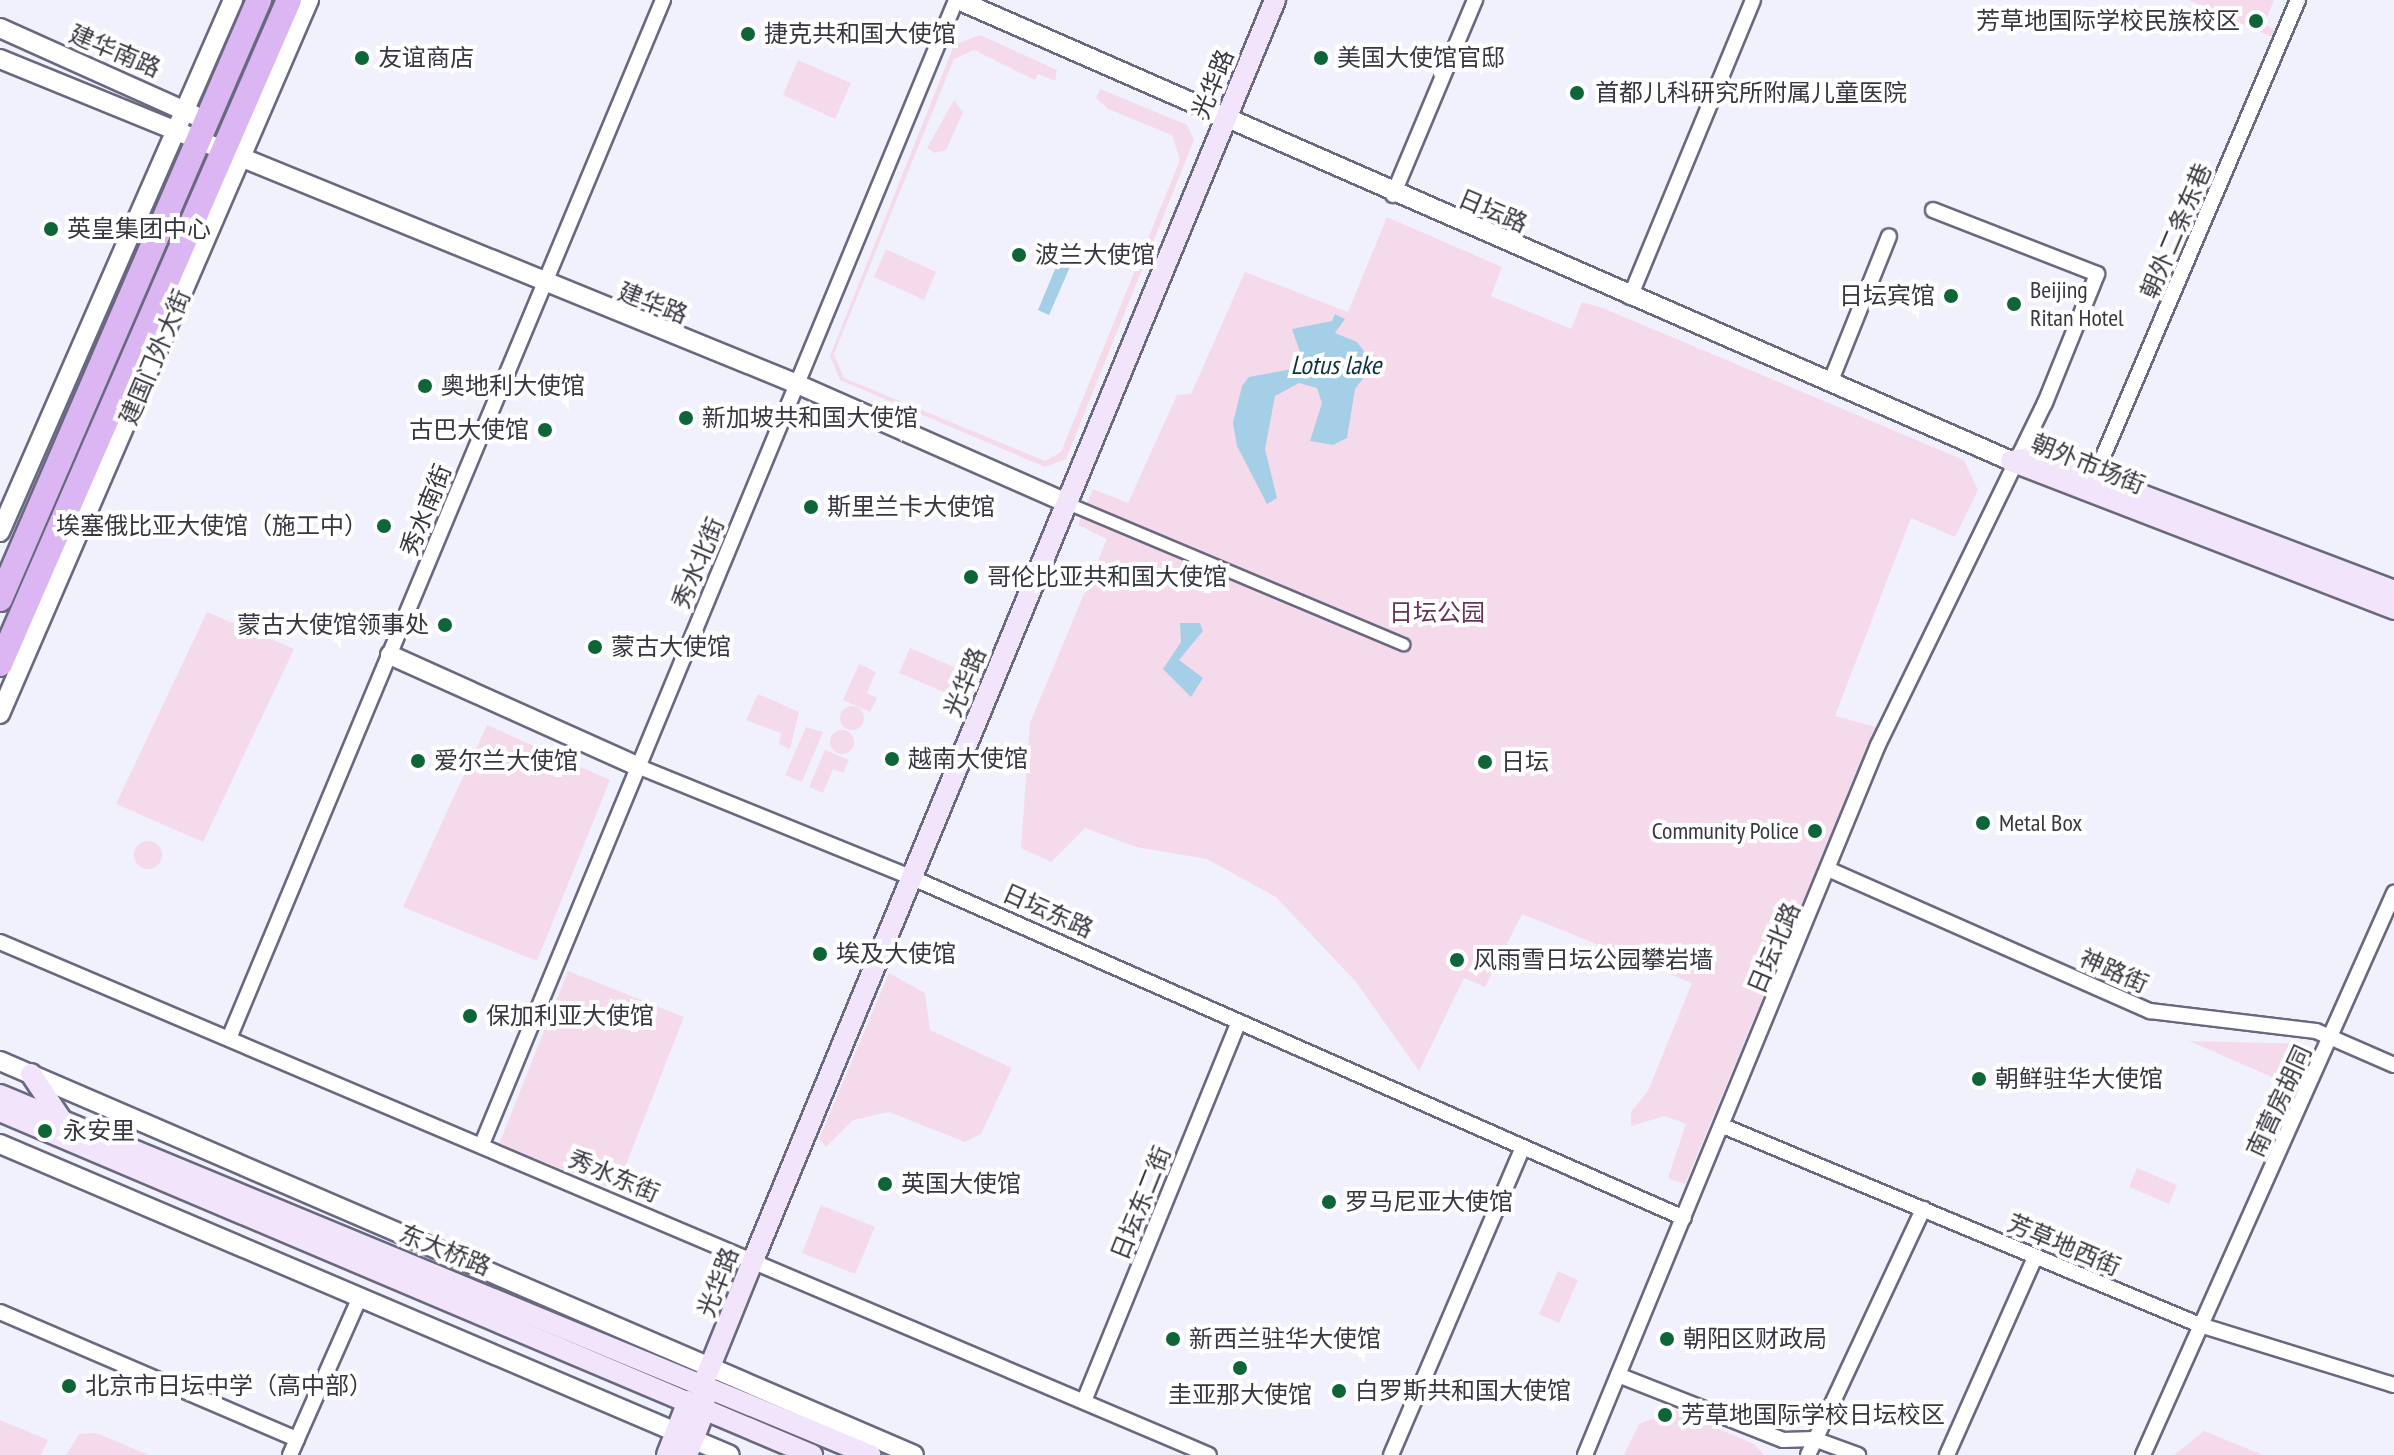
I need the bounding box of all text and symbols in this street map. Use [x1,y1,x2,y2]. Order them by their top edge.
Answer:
place label: 芳草地国际学校民族校区 [1976,7,2240,35]
marker: 芳草地国际学校民族校区 [2247,12,2265,30]
street label: 建华南路 [65,19,165,83]
place label: 捷克共和国大使馆 [764,20,956,48]
marker: 捷克共和国大使馆 [739,25,757,43]
place label: 友谊商店 [378,44,474,72]
place label: 美国大使馆官邸 [1337,44,1505,72]
street label: 光华路 [1186,45,1240,123]
marker: 友谊商店 [353,49,371,67]
marker: 美国大使馆官邸 [1312,49,1330,67]
place label: 首都儿科研究所附属儿童医院 [1595,79,1907,107]
marker: 首都儿科研究所附属儿童医院 [1566,82,1588,104]
street label: 朝外二条东巷 [2135,159,2217,303]
street label: 日坛路 [1454,184,1532,238]
place label: 英皇集团中心 [67,215,211,243]
marker: 英皇集团中心 [42,220,60,238]
place label: 波兰大使馆 [1035,241,1155,269]
marker: 波兰大使馆 [1010,246,1028,264]
place label: Beijing Ritan Hotel [2030,276,2124,332]
street label: 建华路 [614,277,692,329]
place label: 日坛宾馆 [1839,282,1935,310]
street label: 建国门外大街 [114,285,196,429]
marker: 日坛宾馆 [1942,287,1960,305]
marker: Beijing Ritan Hotel [2005,295,2023,313]
water label: Lotus lake [1291,349,1381,381]
place label: 奥地利大使馆 [441,372,585,400]
marker: 奥地利大使馆 [416,377,434,395]
place label: 新加坡共和国大使馆 [702,404,918,432]
marker: 新加坡共和国大使馆 [677,409,695,427]
place label: 古巴大使馆 [409,416,529,444]
marker: 古巴大使馆 [536,421,554,439]
street label: 朝外市场街 [2027,428,2149,500]
street label: 秀水南街 [395,460,457,560]
place label: 斯里兰卡大使馆 [827,493,995,521]
marker: 斯里兰卡大使馆 [802,498,820,516]
place label: 埃塞俄比亚大使馆（施工中） [56,512,368,540]
street label: 秀水北街 [666,513,730,613]
marker: 埃塞俄比亚大使馆（施工中） [375,517,393,535]
place label: 哥伦比亚共和国大使馆 [987,563,1227,591]
marker: 哥伦比亚共和国大使馆 [962,568,980,586]
park label: 日坛公园 [1389,599,1485,627]
place label: 蒙古大使馆领事处 [237,611,429,639]
marker: 蒙古大使馆领事处 [436,616,454,634]
place label: 蒙古大使馆 [611,633,731,661]
marker: 蒙古大使馆 [586,638,604,656]
street label: 光华路 [938,643,992,721]
place label: 越南大使馆 [908,745,1028,773]
place label: 爱尔兰大使馆 [434,747,578,775]
place label: 日坛 [1501,748,1549,776]
marker: 越南大使馆 [883,750,901,768]
marker: 爱尔兰大使馆 [409,752,427,770]
marker: 日坛 [1476,753,1494,771]
place label: Metal Box [1999,809,2082,837]
marker: Metal Box [1974,814,1992,832]
place label: Community Police [1651,817,1799,845]
marker: Community Police [1806,822,1824,840]
street label: 日坛东路 [998,878,1098,944]
street label: 日坛北路 [1742,898,1806,998]
place label: 埃及大使馆 [836,940,956,968]
street label: 神路街 [2075,943,2153,999]
marker: 埃及大使馆 [811,945,829,963]
place label: 风雨雪日坛公园攀岩墙 [1473,946,1713,974]
marker: 风雨雪日坛公园攀岩墙 [1448,951,1466,969]
place label: 保加利亚大使馆 [486,1002,654,1030]
marker: 保加利亚大使馆 [461,1007,479,1025]
street label: 南营房胡同 [2241,1041,2317,1161]
place label: 朝鲜驻华大使馆 [1995,1065,2163,1093]
marker: 朝鲜驻华大使馆 [1970,1070,1988,1088]
place label: 永安里 [63,1117,135,1145]
marker: 永安里 [34,1120,56,1142]
street label: 日坛东二街 [1105,1142,1177,1264]
street label: 秀水东街 [564,1144,664,1208]
place label: 英国大使馆 [901,1170,1021,1198]
marker: 英国大使馆 [876,1175,894,1193]
place label: 罗马尼亚大使馆 [1345,1188,1513,1216]
marker: 罗马尼亚大使馆 [1320,1193,1338,1211]
street label: 芳草地西街 [2003,1208,2125,1282]
street label: 东大桥路 [395,1219,495,1281]
street label: 光华路 [692,1243,744,1321]
place label: 新西兰驻华大使馆 [1189,1325,1381,1353]
place label: 朝阳区财政局 [1683,1325,1827,1353]
marker: 新西兰驻华大使馆 [1164,1330,1182,1348]
marker: 朝阳区财政局 [1658,1330,1676,1348]
marker: 圭亚那大使馆 [1231,1359,1249,1377]
place label: 北京市日坛中学（高中部） [85,1372,373,1400]
marker: 北京市日坛中学（高中部） [60,1377,78,1395]
place label: 白罗斯共和国大使馆 [1355,1377,1571,1405]
place label: 圭亚那大使馆 [1168,1381,1312,1409]
marker: 白罗斯共和国大使馆 [1330,1382,1348,1400]
place label: 芳草地国际学校日坛校区 [1681,1401,1945,1429]
marker: 芳草地国际学校日坛校区 [1656,1406,1674,1424]

